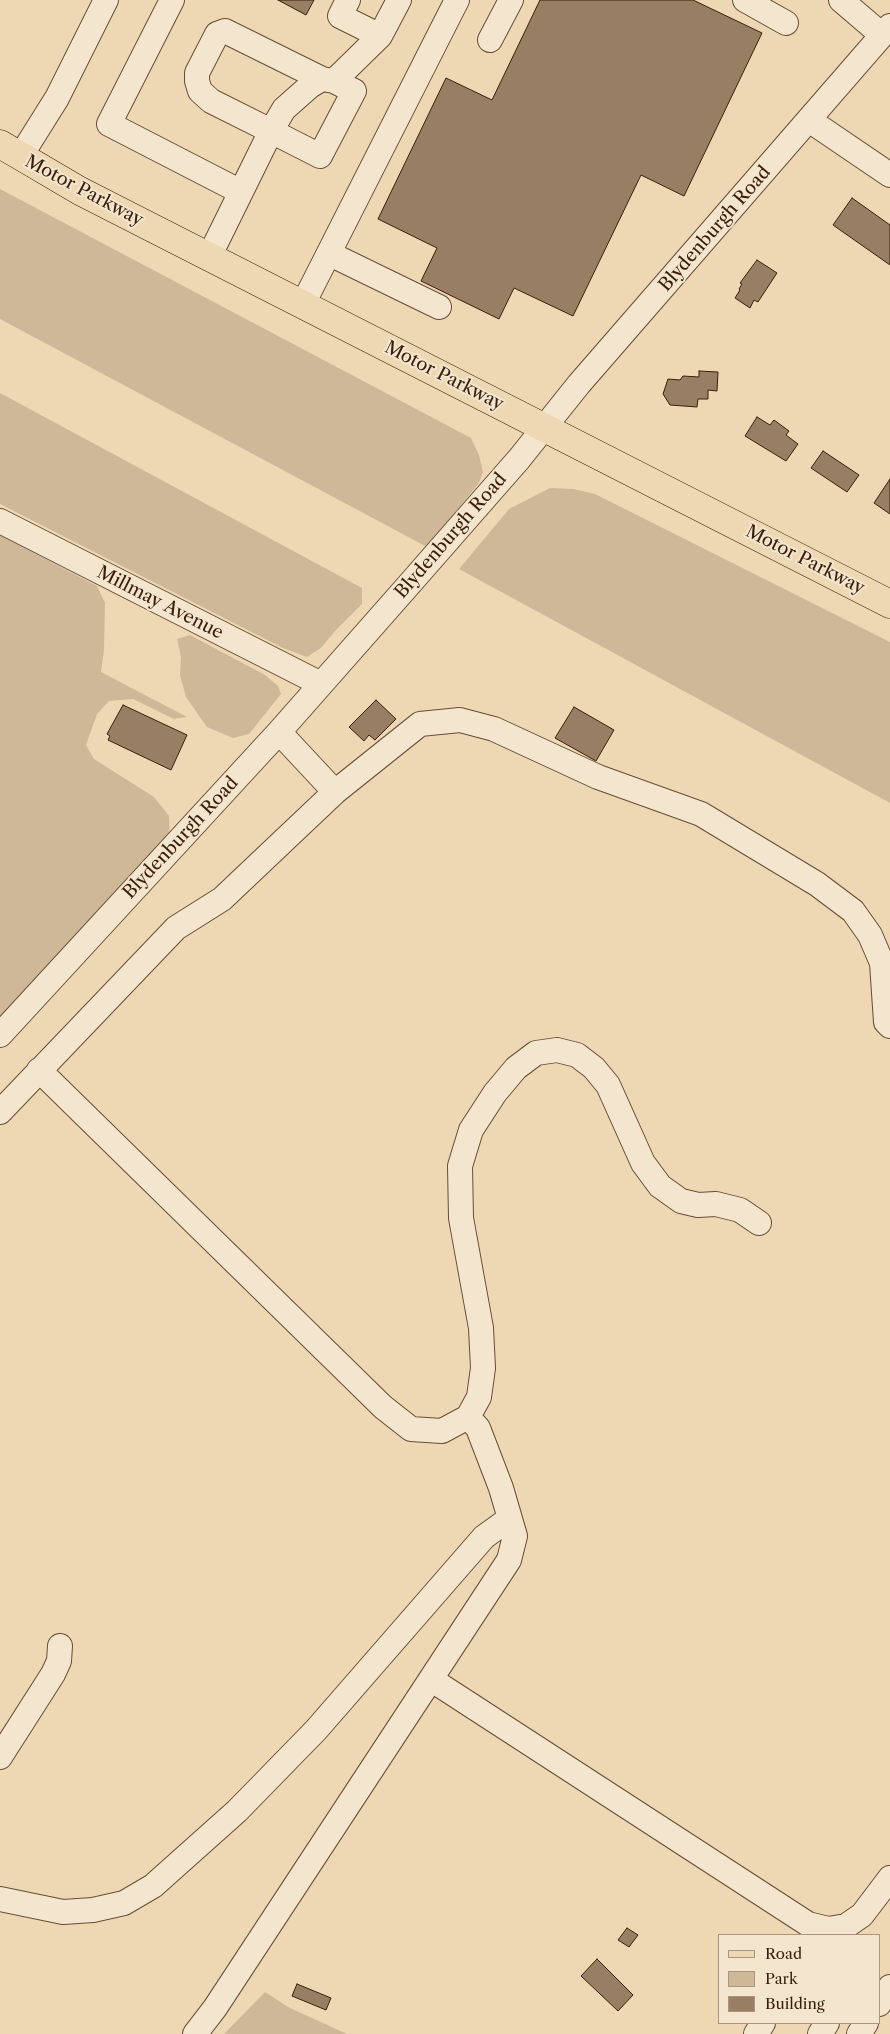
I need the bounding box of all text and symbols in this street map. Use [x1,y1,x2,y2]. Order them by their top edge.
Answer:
street label: Motor Parkway [21,151,147,231]
street label: Blydenburgh Road [655,162,775,296]
street label: Motor Parkway [381,337,507,415]
street label: Blydenburgh Road [391,469,511,603]
street label: Motor Parkway [742,521,868,599]
street label: Millmay Avenue [93,562,227,644]
street label: Blydenburgh Road [119,772,243,904]
legend [718,1934,880,2024]
text: Road [765,1944,802,1963]
text: Park [765,1969,798,1988]
text: Building [765,1994,825,2013]

